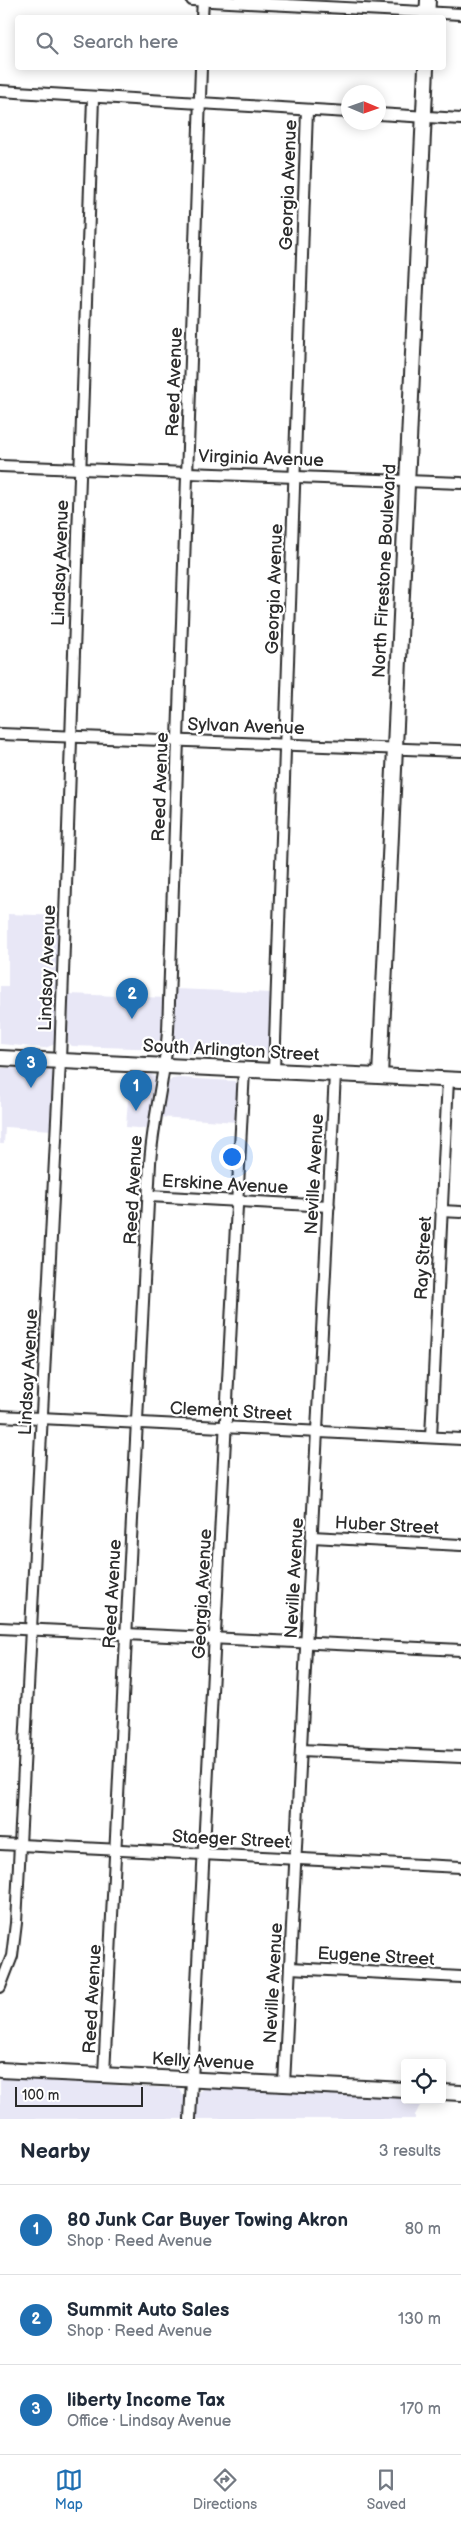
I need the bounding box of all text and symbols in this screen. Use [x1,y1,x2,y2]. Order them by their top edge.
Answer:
search box [15,15,446,70]
icon: search [33,29,61,57]
text: Search here [73,31,178,54]
north arrow [341,85,386,130]
street label: Georgia Avenue [276,119,301,251]
street label: Reed Avenue [162,326,187,437]
street label: Virginia Avenue [198,446,325,471]
street label: North Firestone Boulevard [368,463,401,679]
street label: Lindsay Avenue [48,499,73,627]
street label: Georgia Avenue [262,523,287,655]
street label: Sylvan Avenue [187,714,305,739]
street label: Reed Avenue [148,731,173,842]
street label: Lindsay Avenue [35,904,60,1032]
pin: 2 [116,978,148,1019]
street label: South Arlington Street [142,1035,320,1066]
pin: 3 [15,1047,47,1088]
pin: 1 [120,1070,152,1111]
street label: Neville Avenue [301,1113,328,1235]
street label: Reed Avenue [120,1134,147,1245]
your location [219,1144,245,1170]
street label: Erskine Avenue [161,1171,289,1198]
street label: Ray Street [411,1215,436,1300]
street label: Lindsay Avenue [15,1308,42,1436]
street label: Clement Street [169,1398,293,1425]
street label: Huber Street [334,1512,440,1539]
street label: Neville Avenue [281,1517,308,1639]
street label: Georgia Avenue [189,1528,216,1660]
street label: Reed Avenue [99,1538,126,1649]
street label: Staeger Street [171,1826,291,1853]
street label: Neville Avenue [260,1922,287,2044]
street label: Reed Avenue [79,1943,106,2054]
street label: Eugene Street [317,1943,436,1970]
street label: Kelly Avenue [151,2048,255,2075]
map controls [401,2059,446,2104]
button: locate [401,2059,446,2104]
scale bar [15,2084,142,2107]
text: 100 m [22,2087,59,2104]
text: Nearby [20,2139,90,2164]
text: 3 results [379,2142,441,2161]
text: 80 Junk Car Buyer Towing Akron [67,2209,348,2232]
text: 1 [33,2220,39,2239]
text: 80 m [405,2220,441,2239]
text: Shop · Reed Avenue [67,2232,212,2251]
text: Summit Auto Sales [67,2299,229,2322]
text: 2 [31,2310,41,2329]
text: 130 m [398,2310,441,2329]
text: Shop · Reed Avenue [67,2322,212,2341]
text: liberty Income Tax [67,2389,225,2412]
text: 3 [31,2400,41,2419]
text: 170 m [400,2400,441,2419]
text: Office · Lindsay Avenue [67,2412,231,2431]
tab: Map [55,2466,83,2513]
tab: Directions [193,2466,257,2513]
tab: Saved [367,2466,406,2513]

